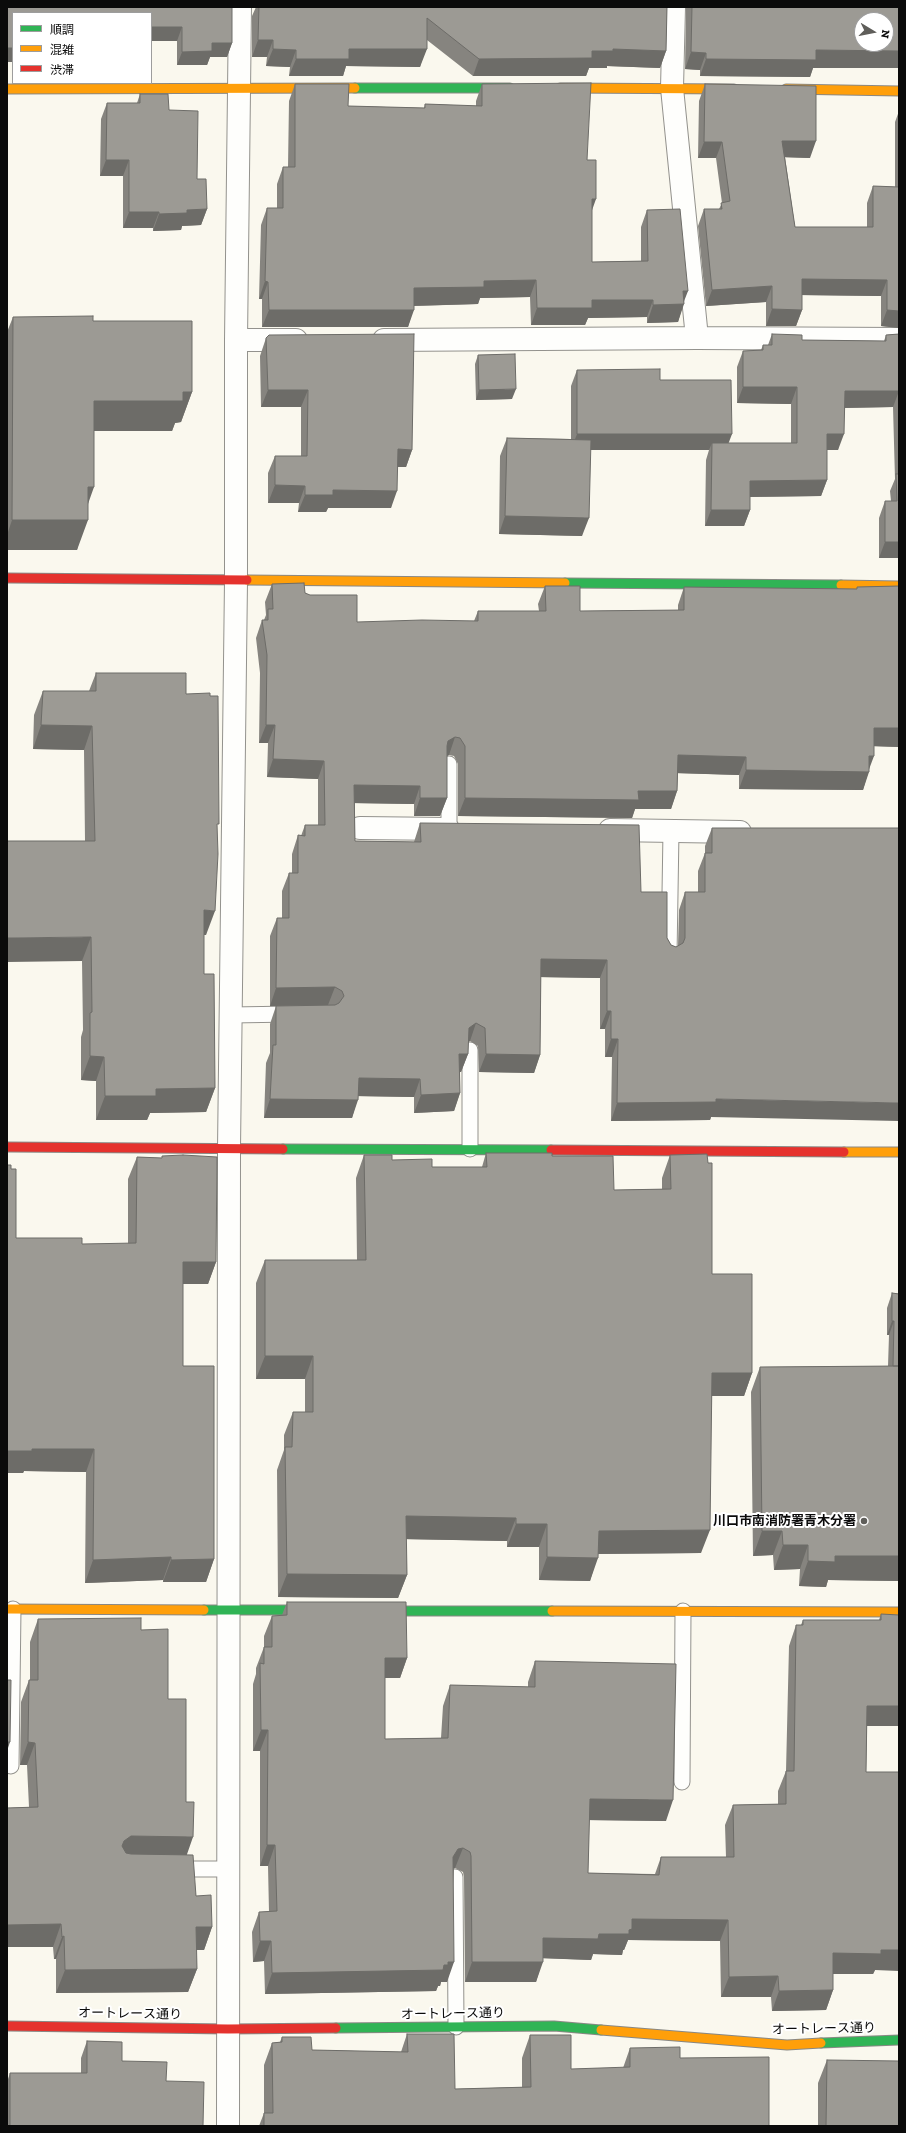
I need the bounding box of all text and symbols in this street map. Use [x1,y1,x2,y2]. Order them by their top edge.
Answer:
legend [12,12,152,84]
north arrow [854,12,894,52]
text: 順調 [50,23,74,37]
text: N [878,29,892,39]
text: 混雑 [50,43,74,57]
text: 渋滞 [50,63,74,77]
place label: 川口市南消防署青木分署 [713,1513,856,1529]
marker: 川口市南消防署青木分署 [859,1516,869,1526]
street label: オートレース通り [78,2005,182,2023]
street label: オートレース通り [401,2005,505,2023]
street label: オートレース通り [772,2020,876,2038]

